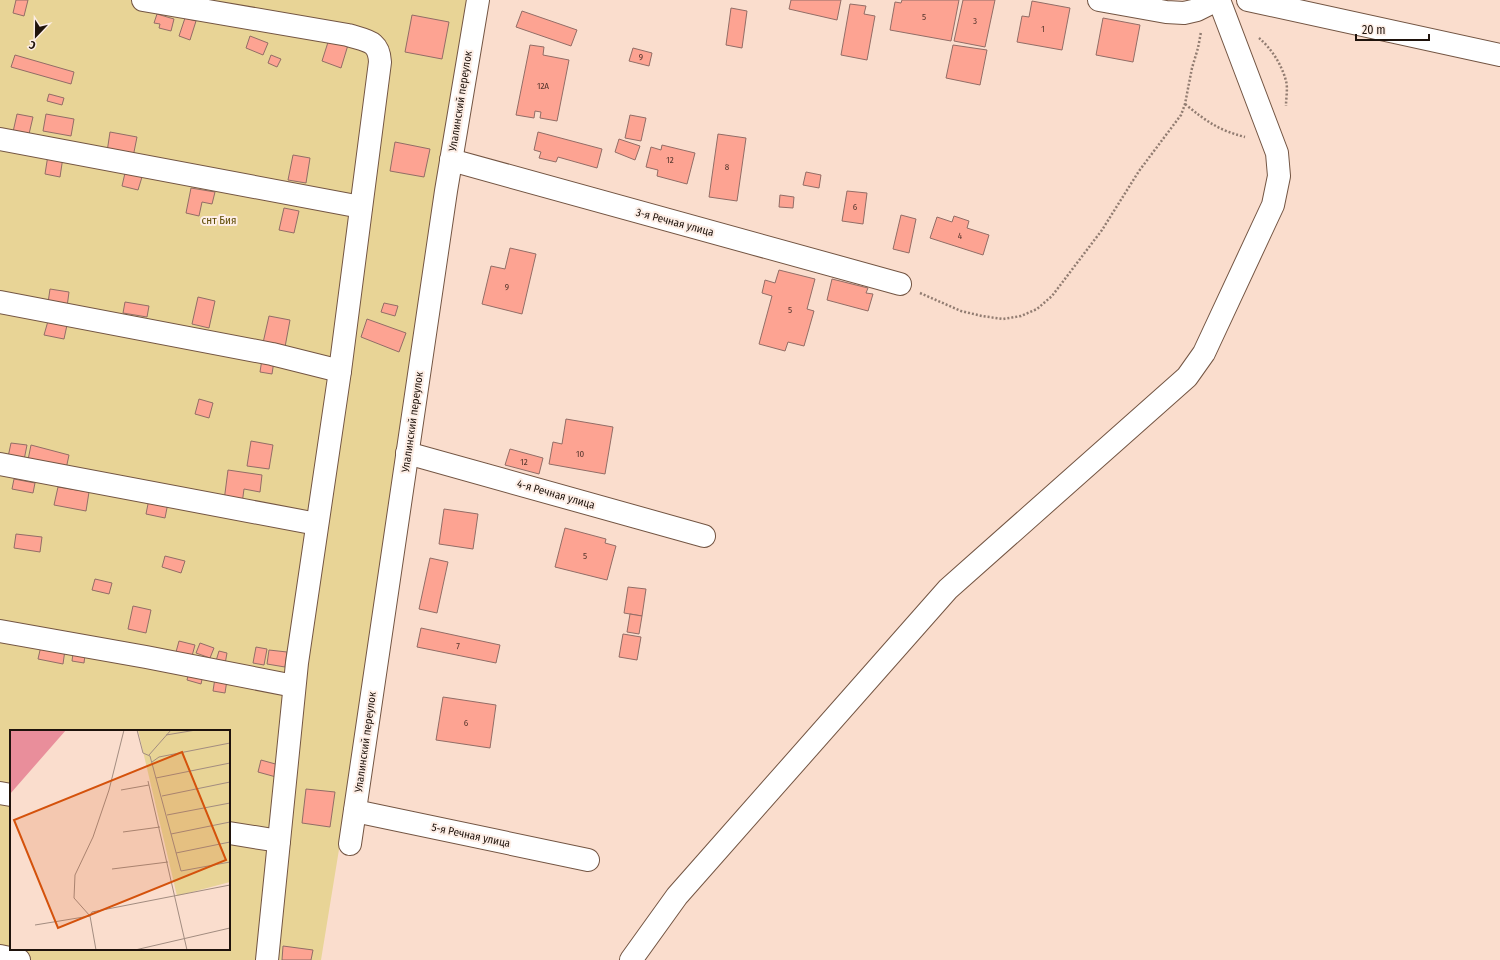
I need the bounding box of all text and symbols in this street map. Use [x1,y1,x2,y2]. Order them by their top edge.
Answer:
house number: 5 [922,12,926,22]
north arrow [16,16,56,56]
house number: 3 [973,16,977,26]
scale bar [1356,16,1429,42]
text: 20 m [1362,23,1386,37]
house number: 1 [1041,24,1045,34]
text: С [27,38,38,52]
street label: Улалинский переулок [446,49,475,153]
house number: 9 [639,52,643,62]
house number: 12А [537,81,549,91]
house number: 12 [666,155,674,165]
house number: 8 [725,162,730,172]
house number: 6 [853,202,858,212]
street label: 3-я Речная улица [635,206,715,239]
park label: снт Бия [202,214,236,227]
house number: 4 [958,231,963,241]
house number: 9 [505,282,509,292]
house number: 5 [788,305,792,315]
street label: Улалинский переулок [399,370,426,474]
house number: 10 [576,449,584,459]
house number: 12 [520,457,528,467]
street label: 4-я Речная улица [515,477,596,512]
house number: 5 [583,551,587,561]
house number: 7 [456,641,460,651]
street label: Улалинский переулок [352,690,379,794]
house number: 6 [464,718,469,728]
inset map [10,730,230,950]
street label: 5-я Речная улица [430,821,511,850]

